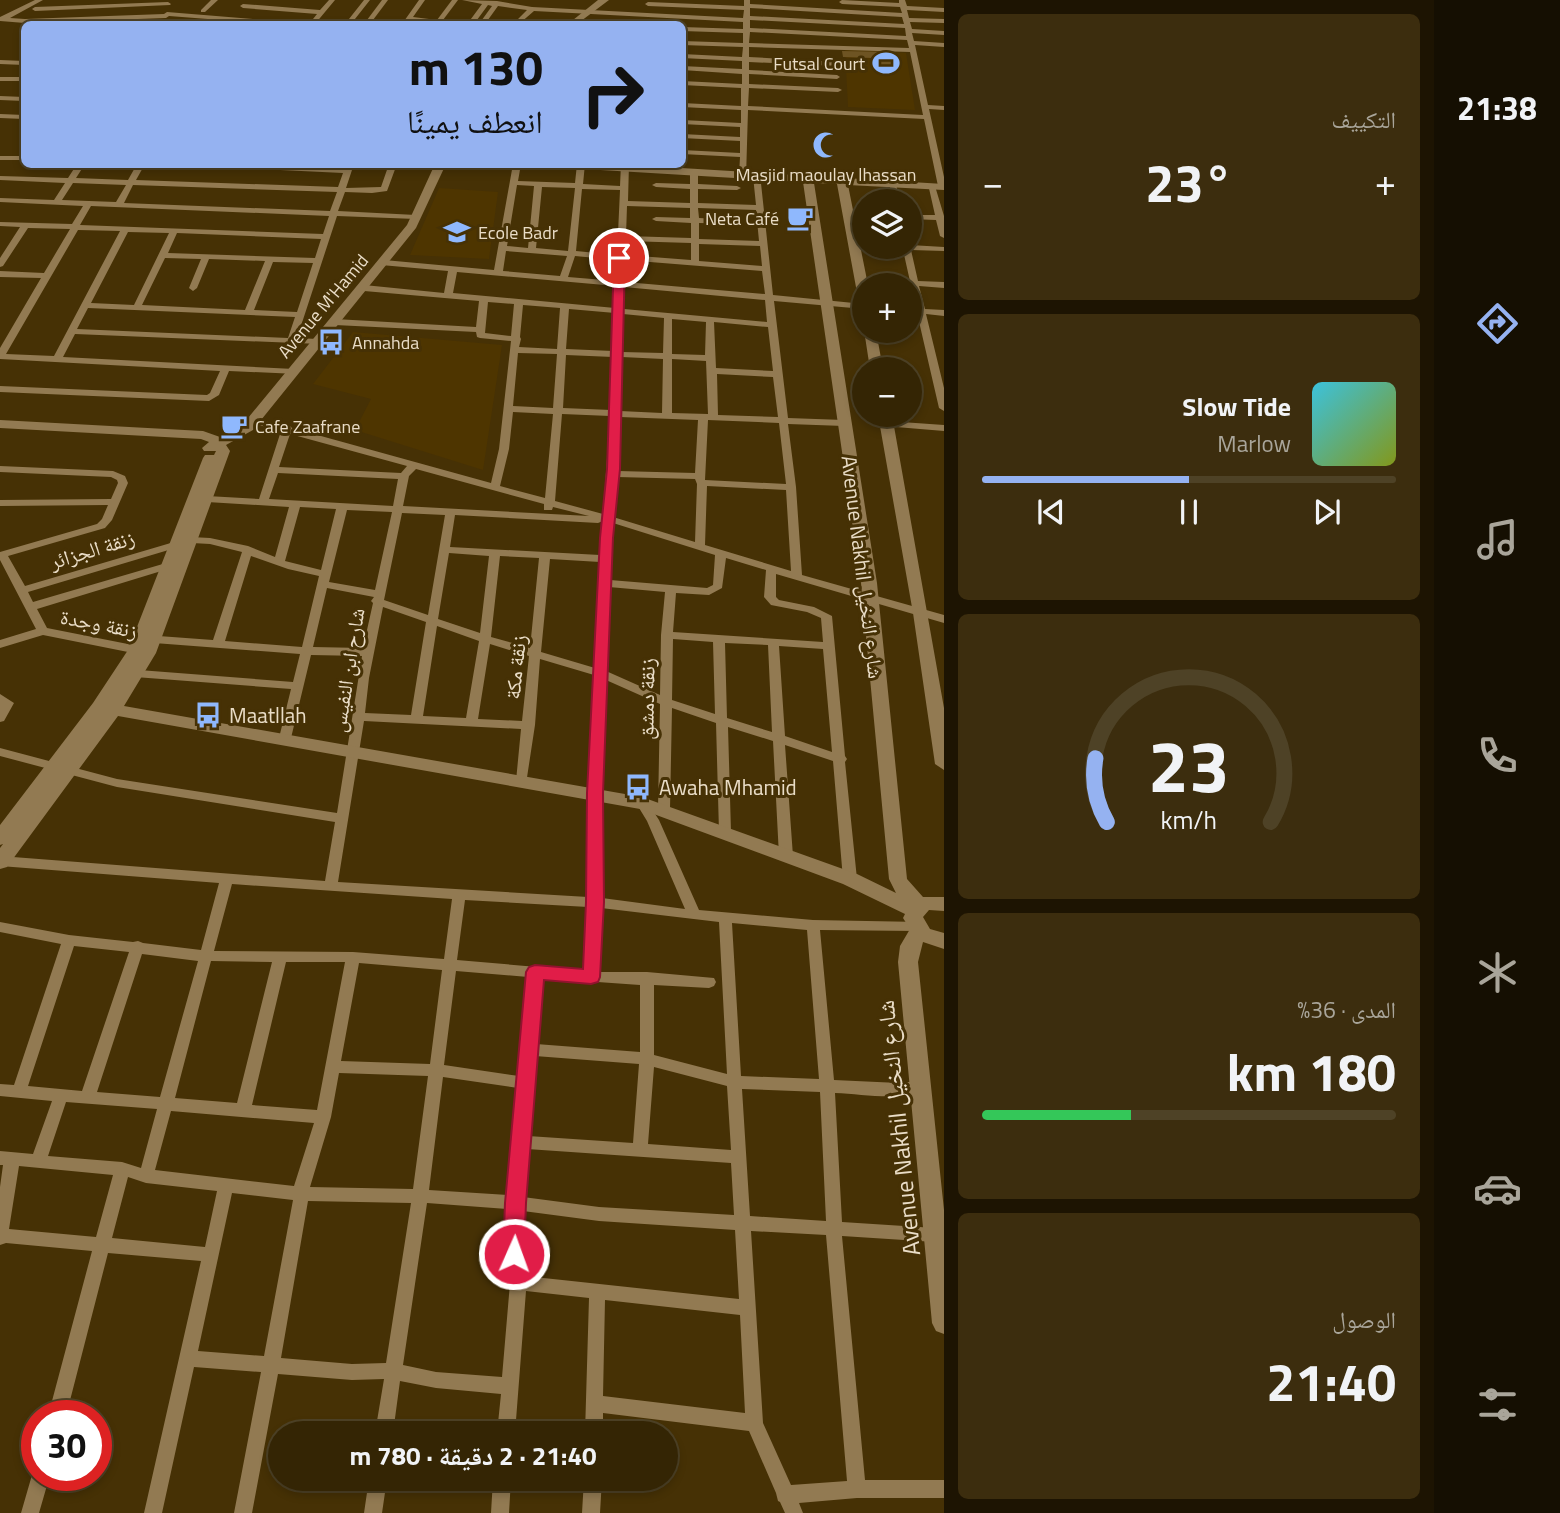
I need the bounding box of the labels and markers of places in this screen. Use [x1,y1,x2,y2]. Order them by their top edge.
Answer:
sports icon: Futsal Court [871,48,901,78]
place label: Futsal Court [773,50,866,77]
mosque icon: Masjid maoulay lhassan [811,130,841,160]
place label: Masjid maoulay lhassan [735,161,917,188]
cafe icon: Neta Café [785,203,815,233]
place label: Neta Café [705,205,779,232]
school or university icon: Ecole Badr [442,217,472,247]
place label: Ecole Badr [478,219,558,246]
pin [589,228,649,288]
bus stop icon: Annahda [316,327,346,357]
place label: Annahda [352,329,419,356]
cafe icon: Cafe Zaafrane [219,411,249,441]
place label: Cafe Zaafrane [255,413,360,440]
place label: Maatllah [229,699,307,731]
bus stop icon: Maatllah [193,700,223,730]
place label: Awaha Mhamid [659,771,797,803]
bus stop icon: Awaha Mhamid [623,772,653,802]

